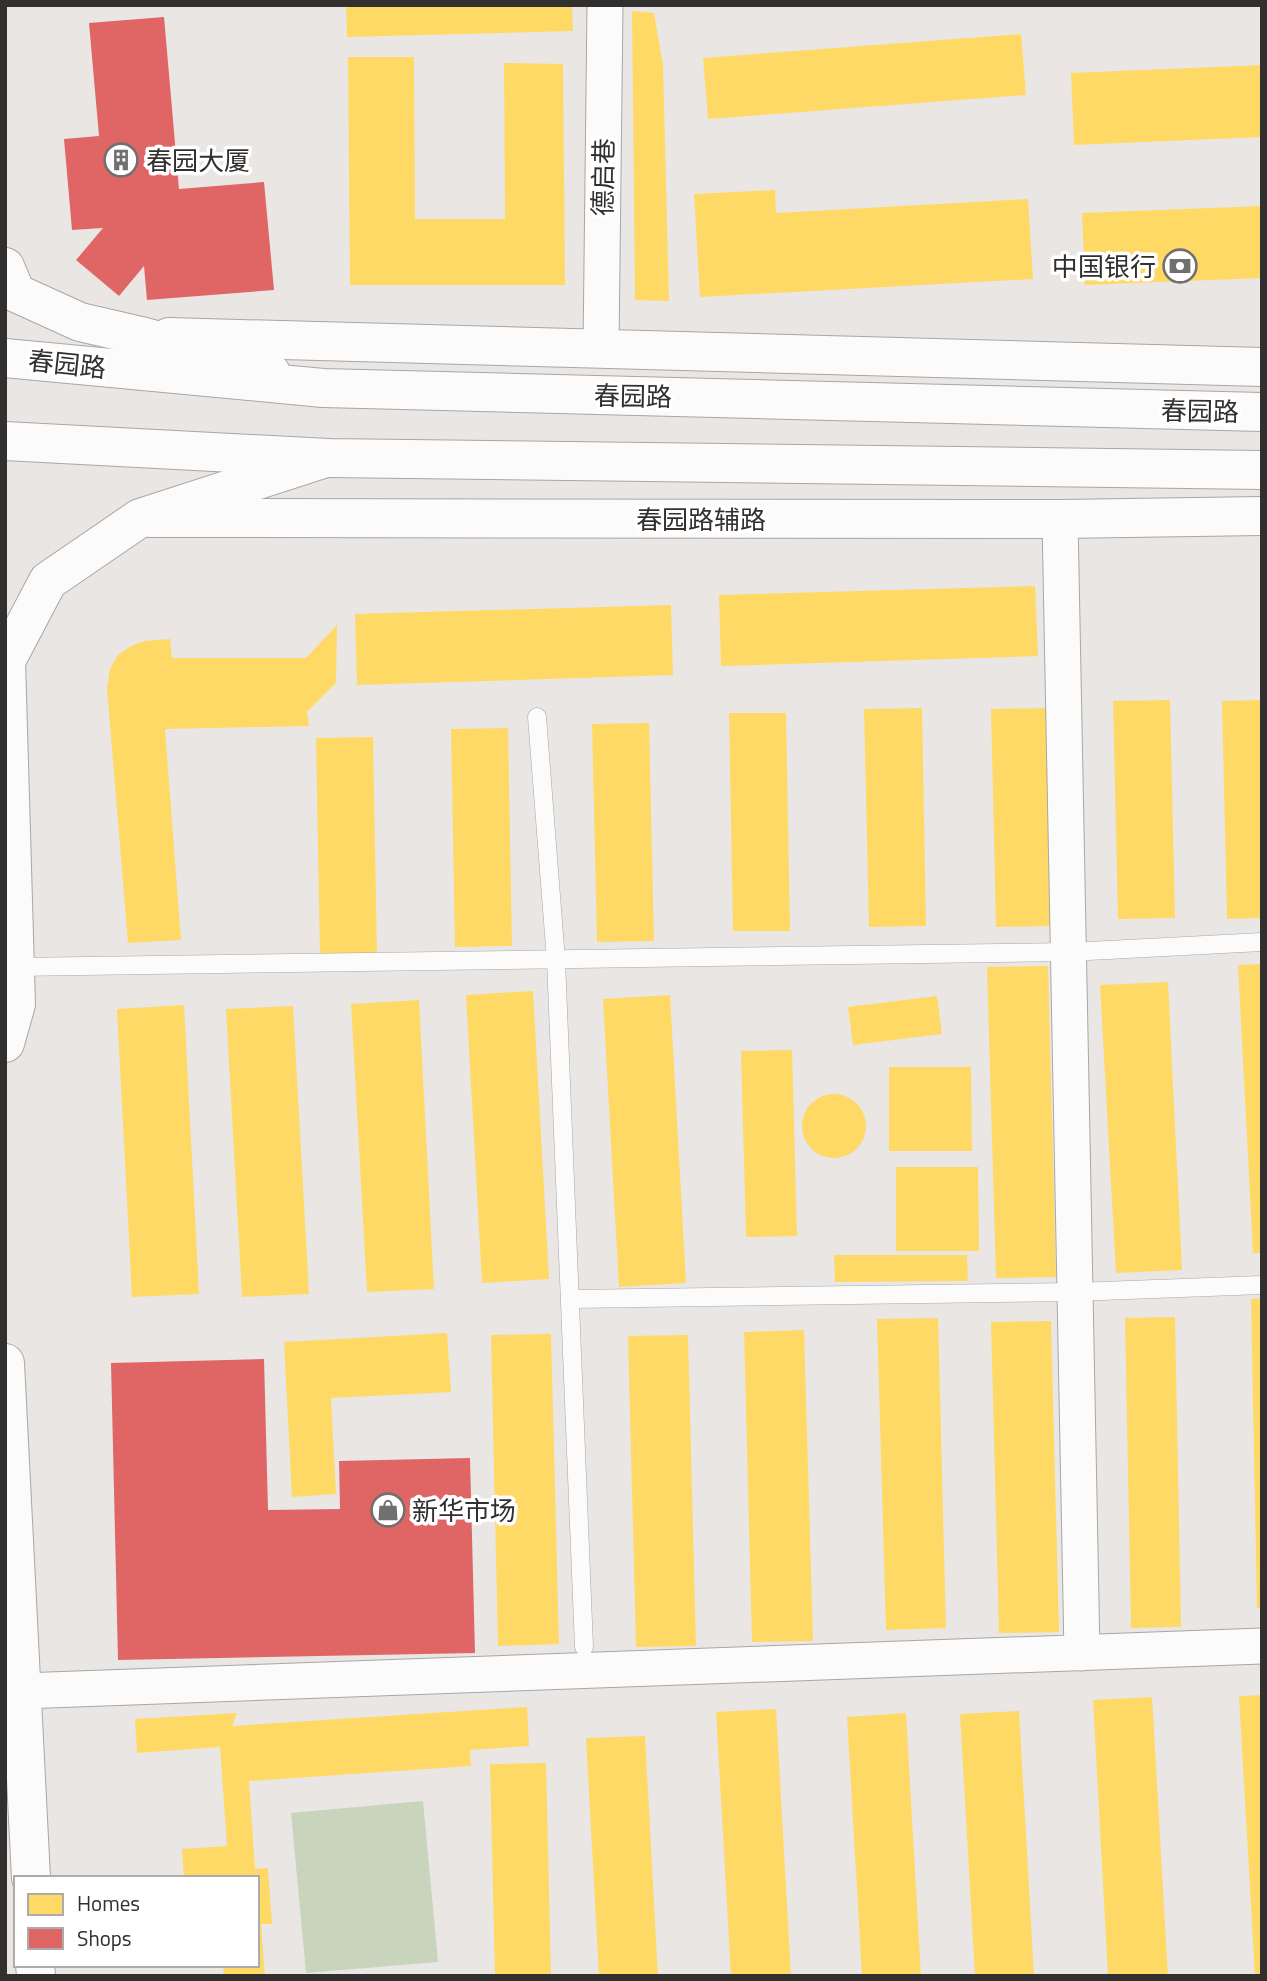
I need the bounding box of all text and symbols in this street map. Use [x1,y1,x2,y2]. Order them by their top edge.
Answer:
street label: 德启巷 [583,138,623,216]
building icon: 春园大厦 [102,141,140,179]
place label: 春园大厦 [146,141,250,180]
place label: 中国银行 [1052,247,1156,286]
bank icon: 中国银行 [1161,247,1199,285]
street label: 春园路 [26,341,108,387]
street label: 春园路 [594,376,672,416]
street label: 春园路 [1161,391,1239,431]
street label: 春园路辅路 [636,500,766,539]
shop icon: 新华市场 [369,1491,407,1529]
place label: 新华市场 [412,1491,516,1530]
legend [14,1876,259,1967]
text: Homes [77,1887,140,1919]
text: Shops [77,1922,132,1954]

